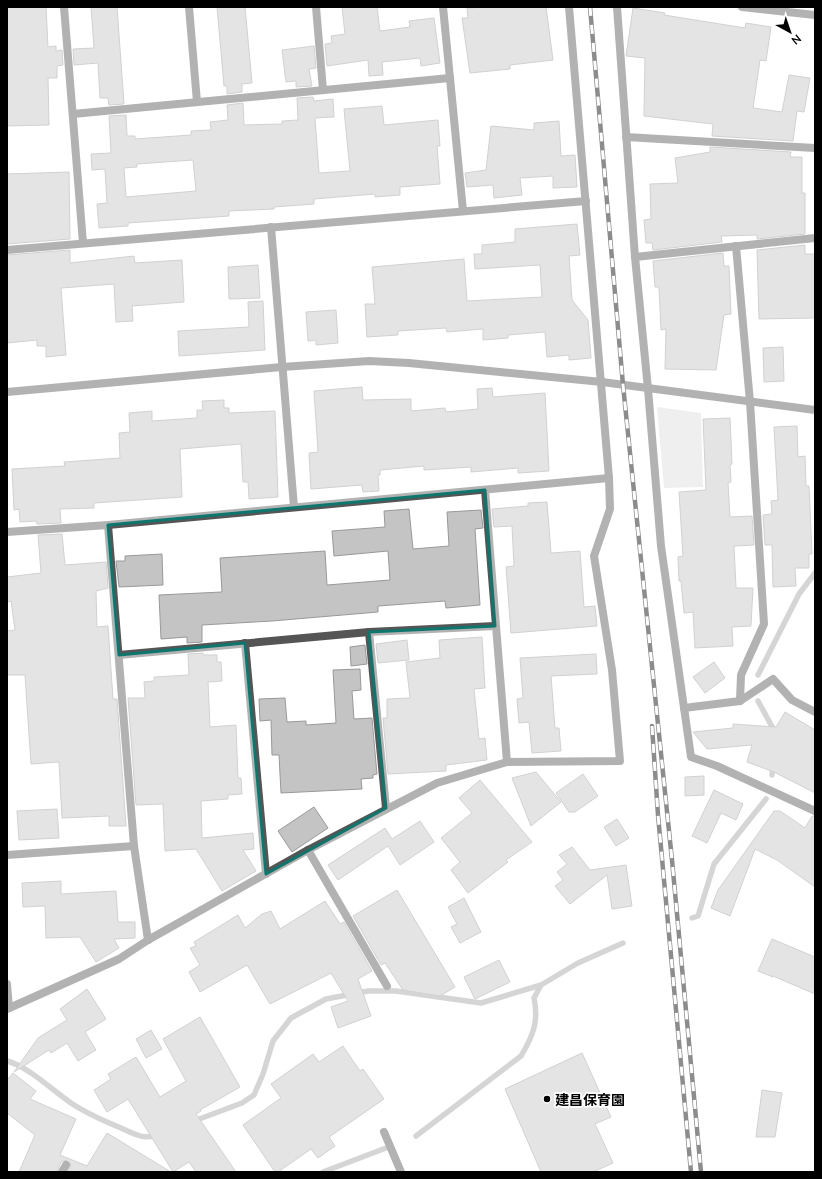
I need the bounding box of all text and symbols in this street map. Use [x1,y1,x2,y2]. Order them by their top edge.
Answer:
north arrow [770,12,810,52]
text: N [789,32,804,48]
place label: 建昌保育園 [555,1091,625,1108]
marker: 建昌保育園 [542,1094,552,1104]

